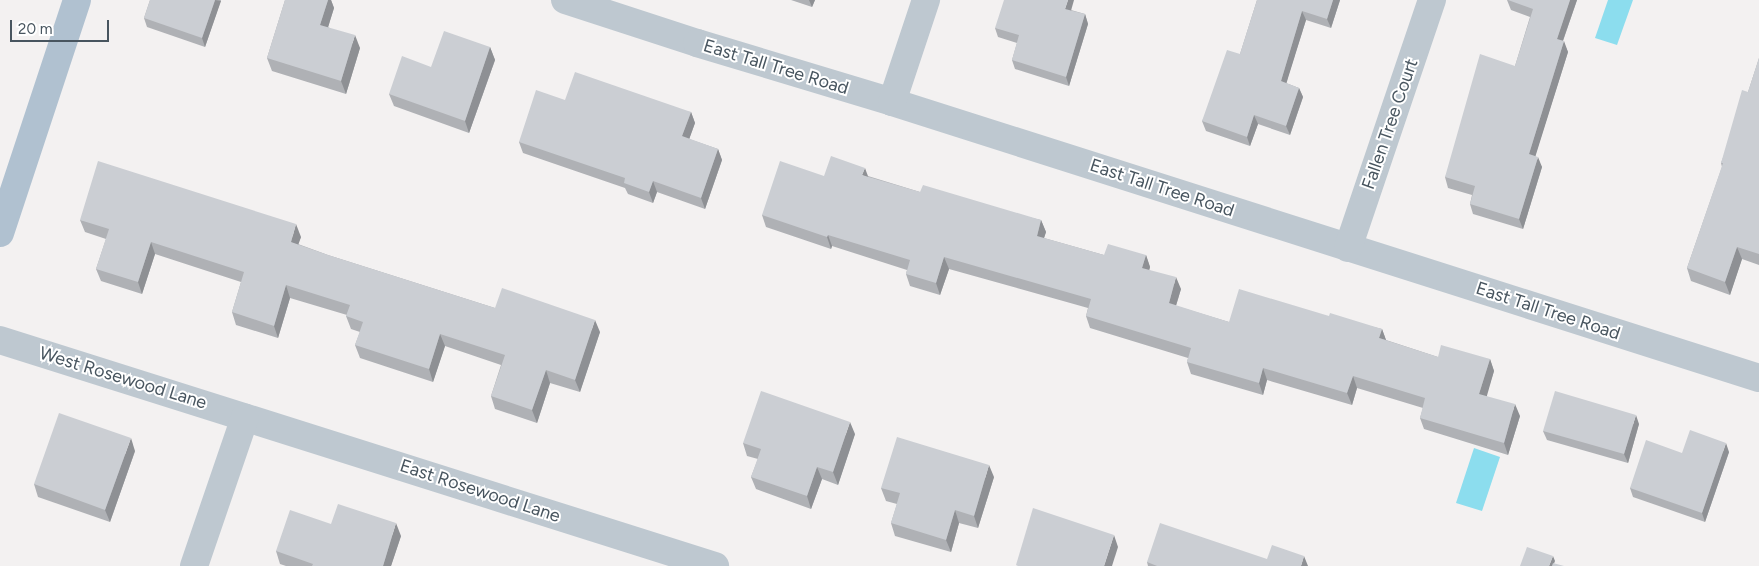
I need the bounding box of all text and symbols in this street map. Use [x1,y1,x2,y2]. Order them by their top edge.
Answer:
scale bar [12,10,111,42]
text: 20 m [18,20,52,38]
street label: East Tall Tree Road [701,35,851,99]
street label: Fallen Tree Court [1358,56,1422,192]
street label: East Tall Tree Road [1087,154,1237,222]
street label: East Tall Tree Road [1473,277,1623,345]
street label: West Rosewood Lane [37,342,209,414]
street label: East Rosewood Lane [397,455,563,527]

